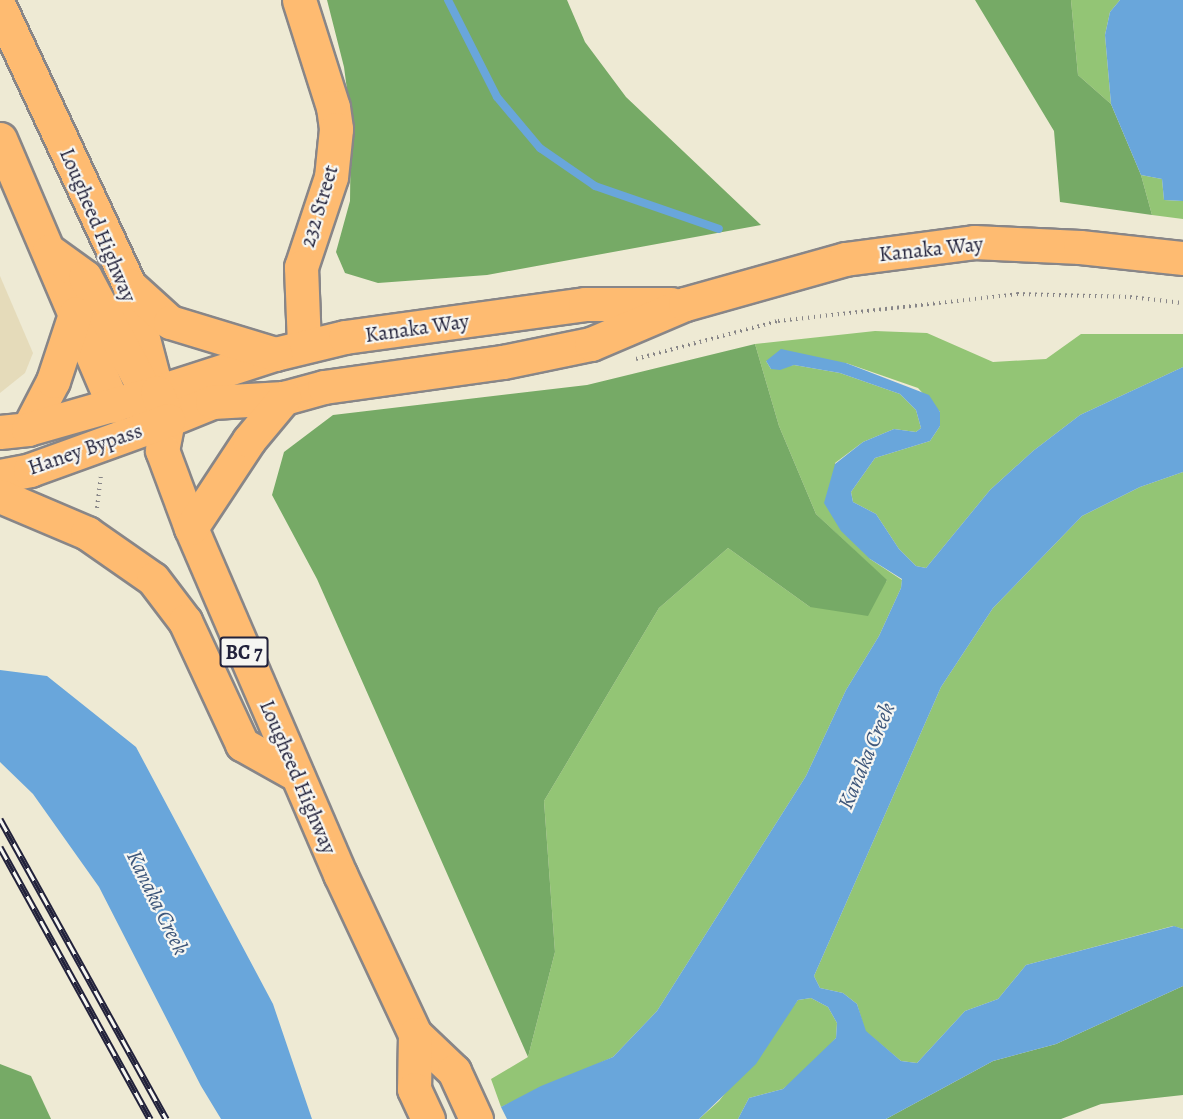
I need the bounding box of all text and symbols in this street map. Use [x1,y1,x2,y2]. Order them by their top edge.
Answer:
street label: Lougheed Highway [54,144,142,306]
street label: 232 Street [295,162,343,250]
street label: Kanaka Way [878,231,984,267]
street label: Kanaka Way [363,308,471,348]
street label: Haney Bypass [25,418,145,480]
road number: BC 7 [218,635,270,669]
street label: Lougheed Highway [254,696,342,858]
water label: Kanaka Creek [833,699,901,813]
water label: Kanaka Creek [120,847,194,959]

